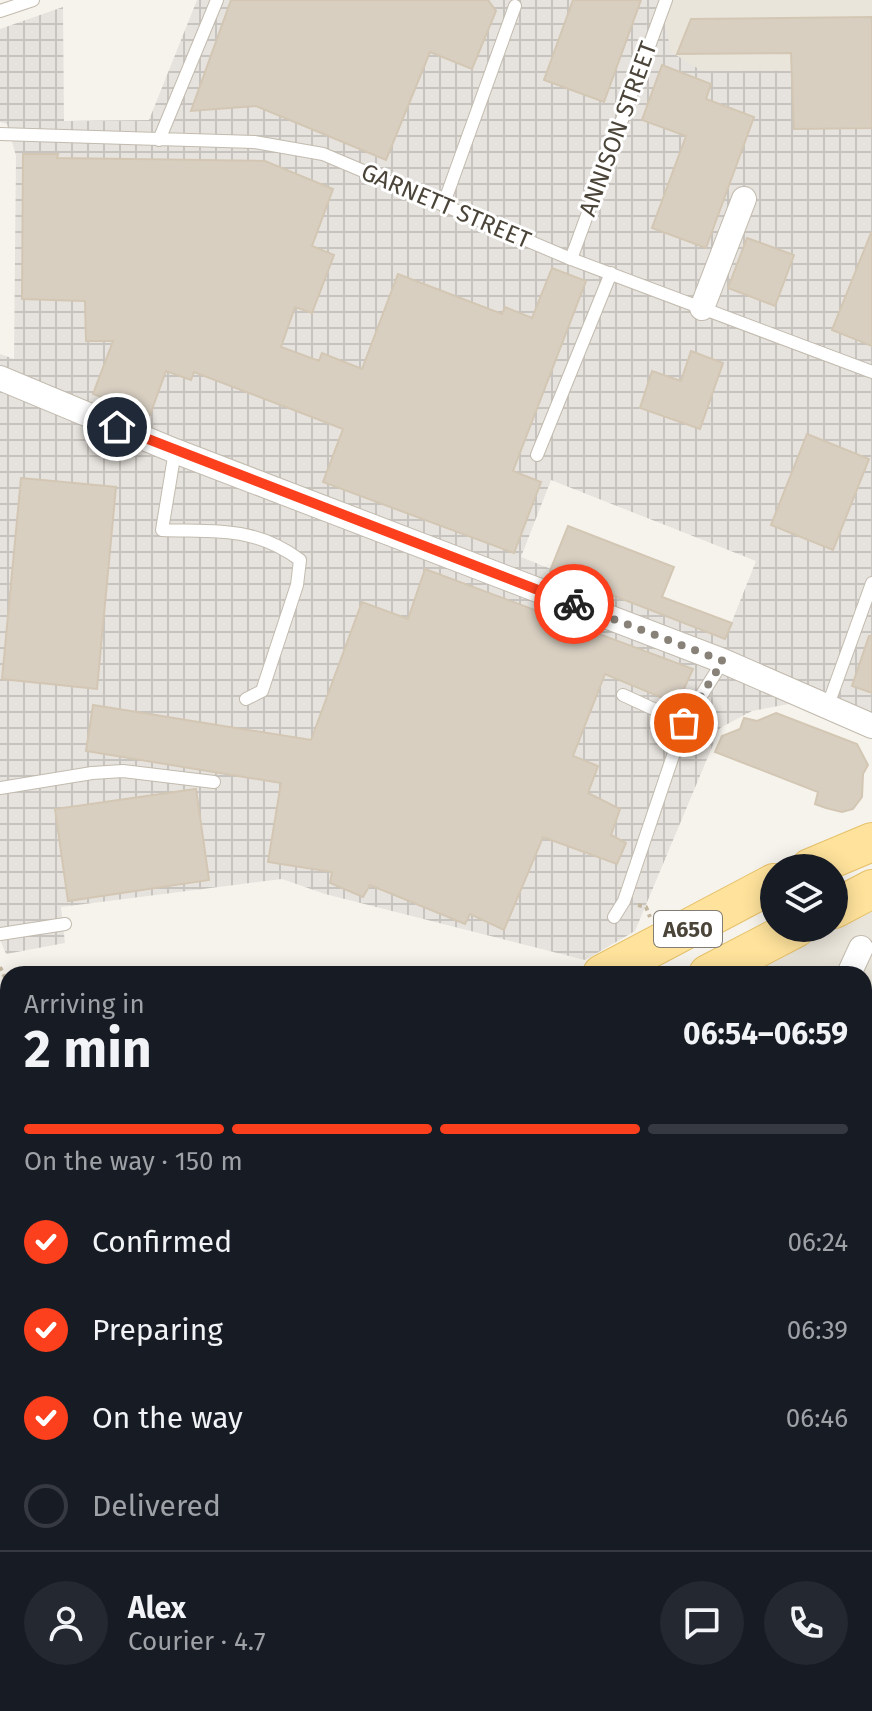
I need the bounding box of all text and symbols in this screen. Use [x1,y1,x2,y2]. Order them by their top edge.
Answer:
street label: ANNISON STREET [573,37,663,220]
street label: GARNETT STREET [357,158,535,255]
pin [83,393,151,461]
icon: home [95,405,139,449]
courier [534,564,614,644]
icon: bike [552,582,596,626]
pin [650,689,718,757]
icon: bag [662,701,706,745]
map controls [760,854,848,942]
button: layers [760,854,848,942]
road number: A650 [654,911,722,947]
text: Arriving in [24,989,145,1020]
text: 06:54–06:59 [683,1016,848,1052]
text: 2 min [24,1018,152,1081]
text: On the way · 150 m [24,1146,243,1177]
icon: check [24,1220,68,1264]
text: Confirmed [92,1224,232,1260]
text: 06:24 [787,1227,848,1258]
icon: check [24,1308,68,1352]
text: Preparing [92,1312,223,1348]
text: 06:39 [787,1315,848,1346]
icon: check [24,1396,68,1440]
text: On the way [92,1400,243,1436]
text: 06:46 [786,1403,848,1434]
text: Delivered [92,1488,221,1524]
button: person [24,1581,108,1665]
button: chat [660,1581,744,1665]
button: phone [764,1581,848,1665]
text: Alex [128,1590,186,1626]
text: Courier · 4.7 [128,1626,266,1657]

